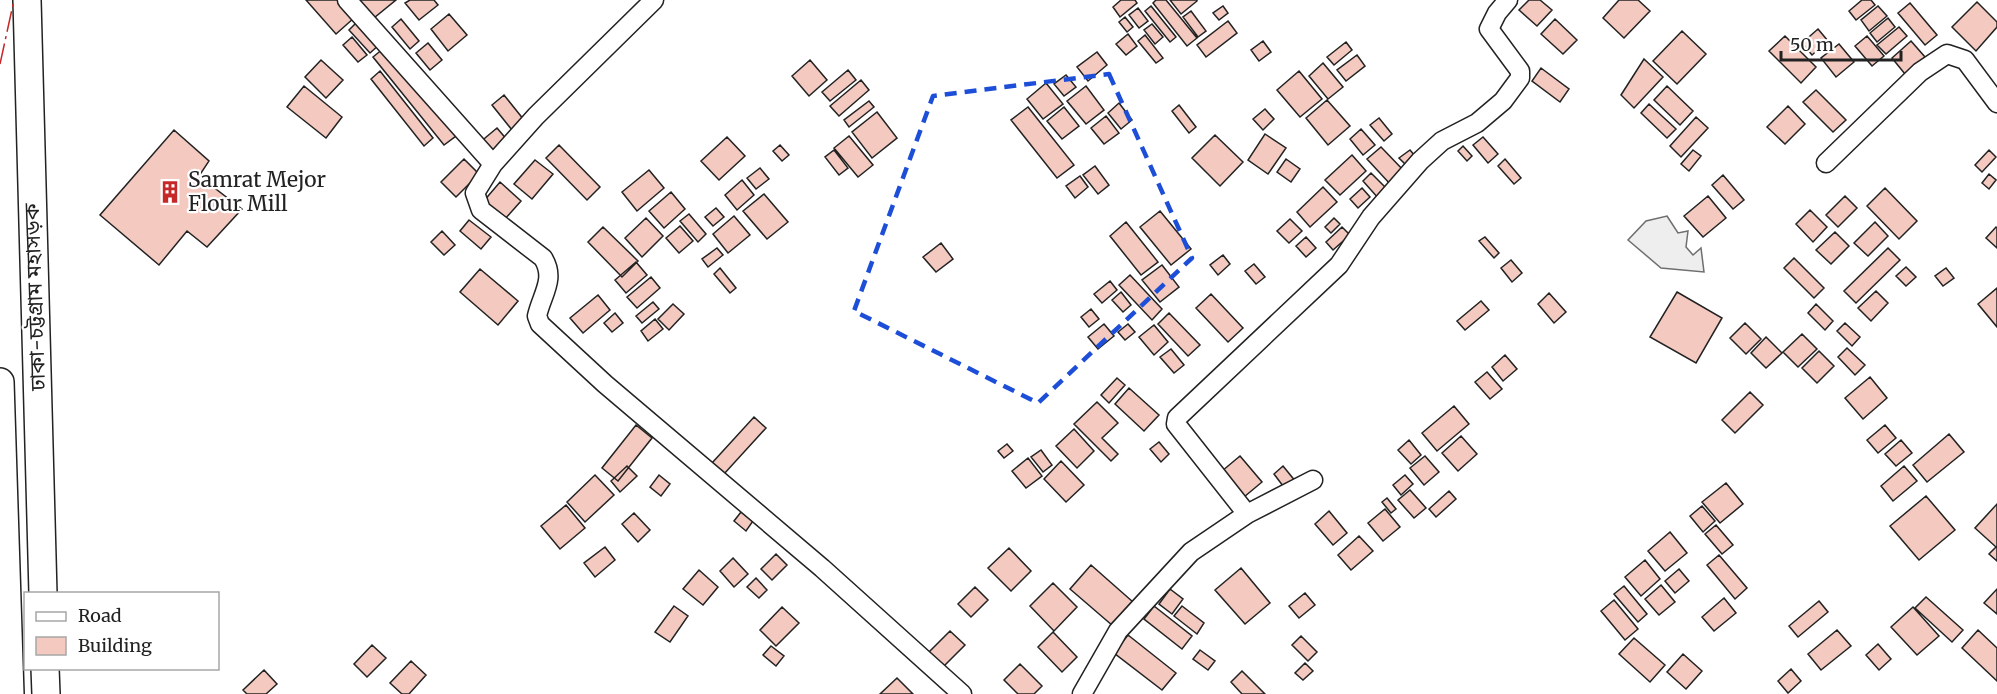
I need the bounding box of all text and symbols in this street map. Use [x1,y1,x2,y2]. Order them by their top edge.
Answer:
scale bar [1781,24,1901,62]
text: 50 m [1790,33,1834,56]
place label: Samrat Mejor Flour Mill [188,166,326,217]
building icon: Samrat Mejor Flour Mill [157,179,183,205]
street label: ঢাকা-চট্টগ্রাম মহাসড়ক [18,202,51,392]
legend [24,592,219,670]
text: Road [78,604,122,627]
text: Building [78,634,152,657]

